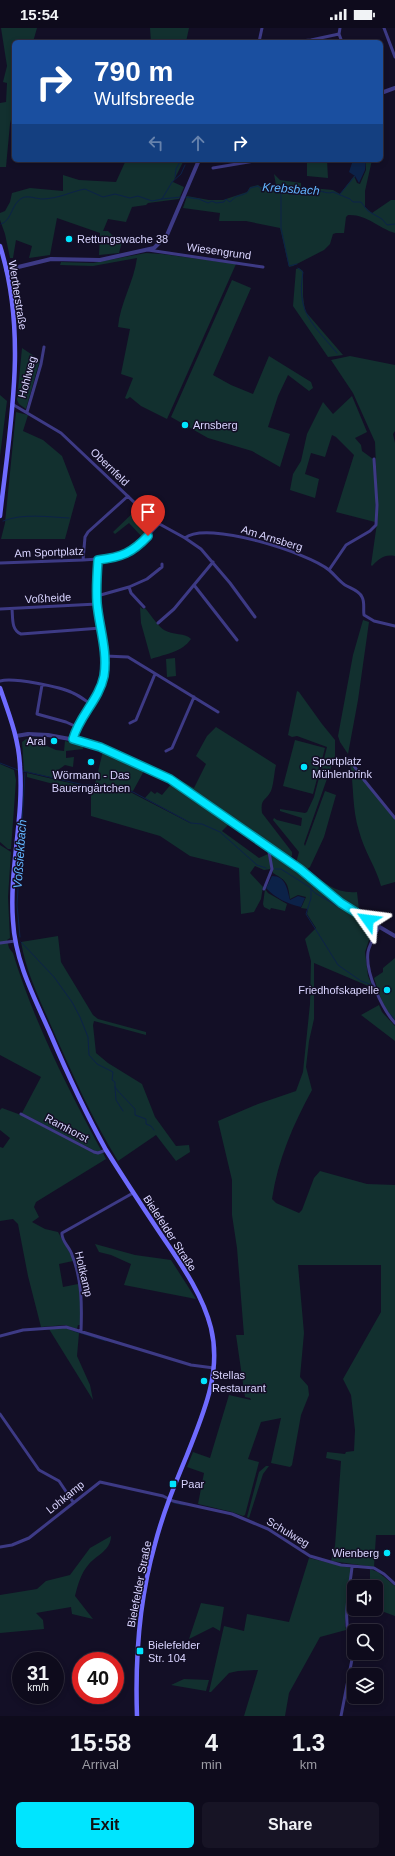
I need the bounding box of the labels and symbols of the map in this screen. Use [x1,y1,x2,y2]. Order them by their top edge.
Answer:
water label: Krebsbach [262,180,320,198]
place label: Rettungswache 38 [77,233,168,245]
marker: Rettungswache 38 [64,234,74,244]
street label: Wiesengrund [186,241,252,261]
street label: Wertherstraße [7,259,29,331]
street label: Hohlweg [16,355,38,399]
place label: Arnsberg [193,419,238,431]
marker: Arnsberg [180,420,190,430]
street label: Obernfeld [88,446,132,488]
pin [131,495,165,536]
street label: Am Arnsberg [240,523,304,553]
street label: Am Sportplatz [14,545,84,559]
street label: Voßheide [24,591,72,605]
place label: Aral [26,735,46,747]
marker: Aral [49,736,59,746]
place label: Sportplatz Mühlenbrink [312,755,372,780]
marker: Wörmann - Das Bauerngärtchen [86,757,96,767]
marker: Sportplatz Mühlenbrink [299,762,309,772]
place label: Wörmann - Das Bauerngärtchen [52,769,130,794]
water label: Voßsiekbach [11,819,29,889]
position arrow [347,899,389,941]
place label: Friedhofskapelle [298,984,379,996]
marker: Friedhofskapelle [382,985,392,995]
street label: Ramhorst [43,1112,91,1144]
street label: Bielefelder Straße [141,1193,199,1273]
street label: Holtkamp [73,1250,95,1298]
place label: Stellas Restaurant [212,1369,266,1394]
marker: Stellas Restaurant [199,1376,209,1386]
street label: Lohkamp [44,1478,86,1516]
place label: Paar [181,1478,205,1490]
marker: Paar [168,1479,178,1489]
street label: Schulweg [264,1515,312,1549]
street label: Bielefelder Straße [125,1540,153,1628]
place label: Wienberg [332,1547,379,1559]
marker: Wienberg [382,1548,392,1558]
place label: Bielefelder Str. 104 [148,1639,200,1664]
marker: Bielefelder Str. 104 [135,1646,145,1656]
speed limit sign: 40 [72,1652,124,1704]

